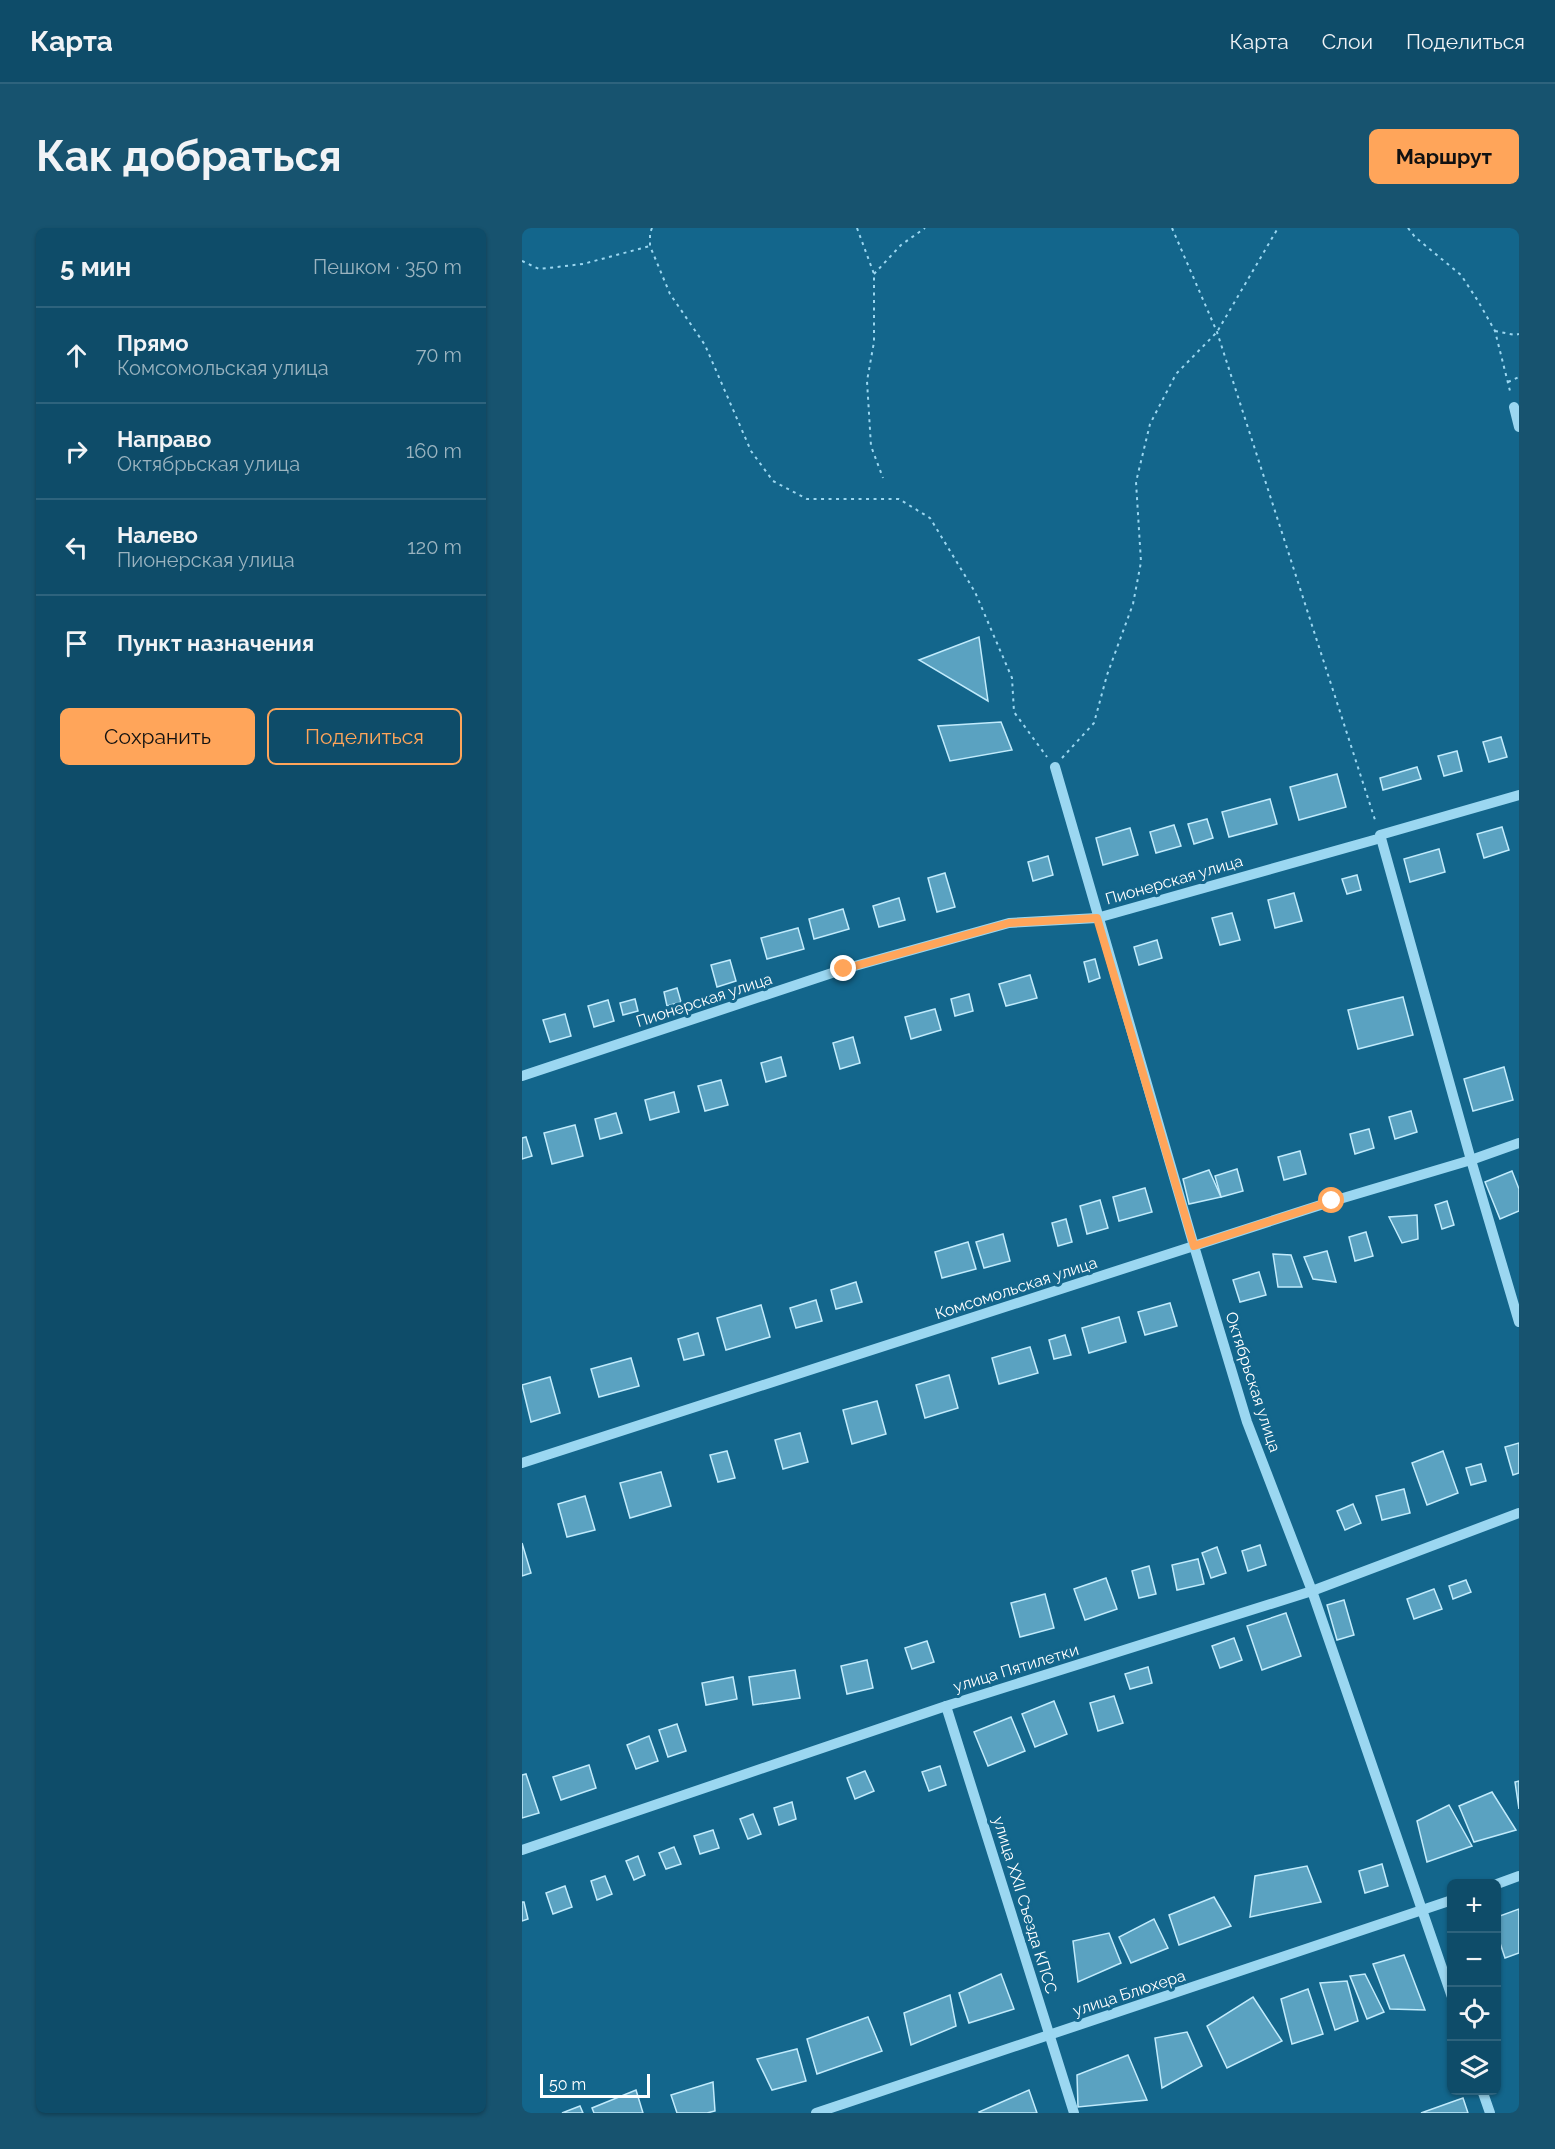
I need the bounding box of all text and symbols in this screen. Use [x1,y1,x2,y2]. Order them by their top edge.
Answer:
text: Карта [30,25,113,58]
text: Карта [1230,29,1289,54]
text: Слои [1322,29,1373,54]
text: Поделиться [1406,29,1525,54]
button: Маршрут [1369,129,1519,184]
text: Как добраться [36,132,342,181]
text: 5 мин [60,252,131,282]
text: Пешком · 350 m [313,255,462,279]
text: Прямо [117,330,189,356]
icon: ahead [60,339,93,372]
text: 70 m [416,343,462,367]
text: Комсомольская улица [117,356,329,380]
text: Направо [117,426,211,452]
icon: right [60,435,93,468]
text: 160 m [406,439,462,463]
text: Октябрьская улица [117,452,300,476]
text: Налево [117,522,198,548]
icon: left [60,531,93,564]
text: 120 m [407,535,462,559]
text: Пионерская улица [117,548,295,572]
icon: arrive [60,627,93,660]
text: Пункт назначения [117,630,314,656]
button: Сохранить [60,708,255,765]
button: Поделиться [267,708,462,765]
street label: Пионерская улица [1103,851,1245,909]
route end [830,955,856,981]
street label: Пионерская улица [634,969,774,1031]
route start [1318,1187,1344,1213]
street label: Комсомольская улица [933,1253,1099,1323]
street label: Октябрьская улица [1221,1309,1285,1455]
street label: улица Пятилетки [951,1640,1081,1696]
street label: улица XXII Съезда КПСС [989,1814,1061,1996]
map controls [1447,1879,1501,2095]
button: + [1447,1879,1501,1933]
button: − [1447,1933,1501,1987]
street label: улица Блюхера [1070,1966,1188,2020]
button: locate [1447,1987,1501,2041]
button: layers [1447,2041,1501,2095]
scale bar [540,2071,650,2098]
text: 50 m [549,2075,586,2094]

